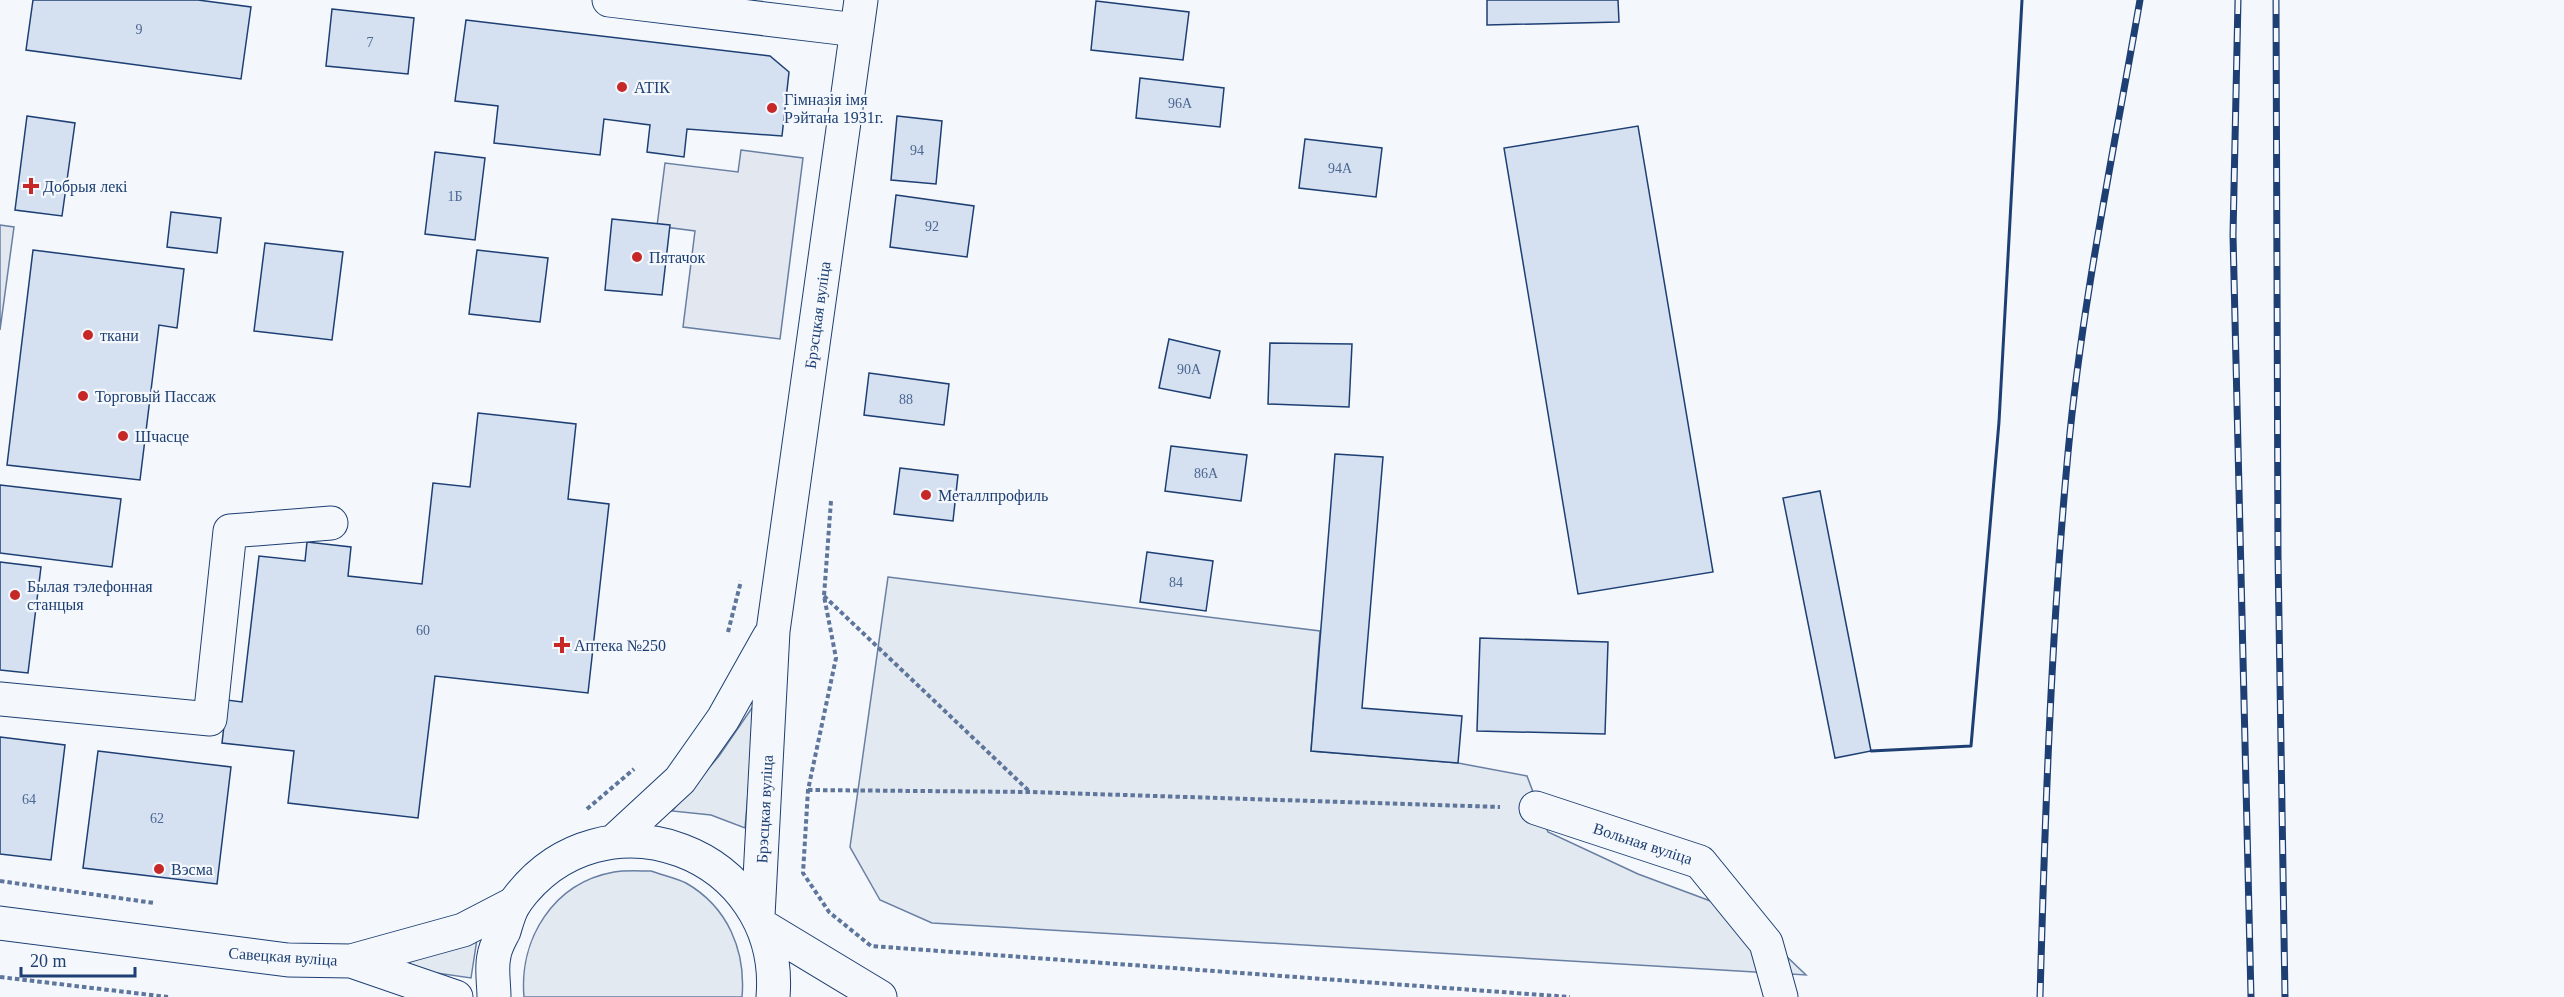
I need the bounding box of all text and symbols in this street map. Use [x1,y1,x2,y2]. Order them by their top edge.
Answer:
house number: 9 [136,22,143,37]
house number: 7 [367,35,374,50]
place label: АТІК [634,79,670,96]
marker: АТІК [615,80,629,94]
place label: Гімназія імя Рэйтана 1931г. [784,91,883,126]
house number: 96А [1168,96,1193,111]
marker: Гімназія імя Рэйтана 1931г. [765,101,779,115]
house number: 94 [910,143,924,158]
house number: 94А [1328,161,1353,176]
place label: Добрыя лекі [43,178,128,196]
marker: Добрыя лекі [24,179,38,193]
house number: 1Б [447,189,463,204]
house number: 92 [925,219,939,234]
place label: Пятачок [649,249,706,266]
marker: Пятачок [630,250,644,264]
street label: Брэсцкая вуліца [802,260,834,370]
place label: ткани [100,327,139,344]
marker: ткани [81,328,95,342]
house number: 90А [1177,362,1202,377]
place label: Торговый Пассаж [95,388,217,406]
marker: Торговый Пассаж [76,389,90,403]
house number: 88 [899,392,913,407]
place label: Шчасце [135,428,189,446]
marker: Шчасце [116,429,130,443]
house number: 86А [1194,466,1219,481]
place label: Металлпрофиль [938,487,1048,505]
marker: Металлпрофиль [919,488,933,502]
house number: 84 [1169,575,1183,590]
place label: Былая тэлефонная станцыя [27,578,153,614]
marker: Былая тэлефонная станцыя [8,588,22,602]
house number: 60 [416,623,430,638]
place label: Аптека №250 [574,637,666,654]
marker: Аптека №250 [555,638,569,652]
street label: Брэсцкая вуліца [753,754,777,864]
house number: 64 [22,792,36,807]
house number: 62 [150,811,164,826]
street label: Вольная вуліца [1591,819,1695,868]
place label: Вэсма [171,861,213,878]
marker: Вэсма [152,862,166,876]
scale bar [21,940,135,978]
street label: Савецкая вуліца [228,944,338,970]
text: 20 m [30,951,67,971]

